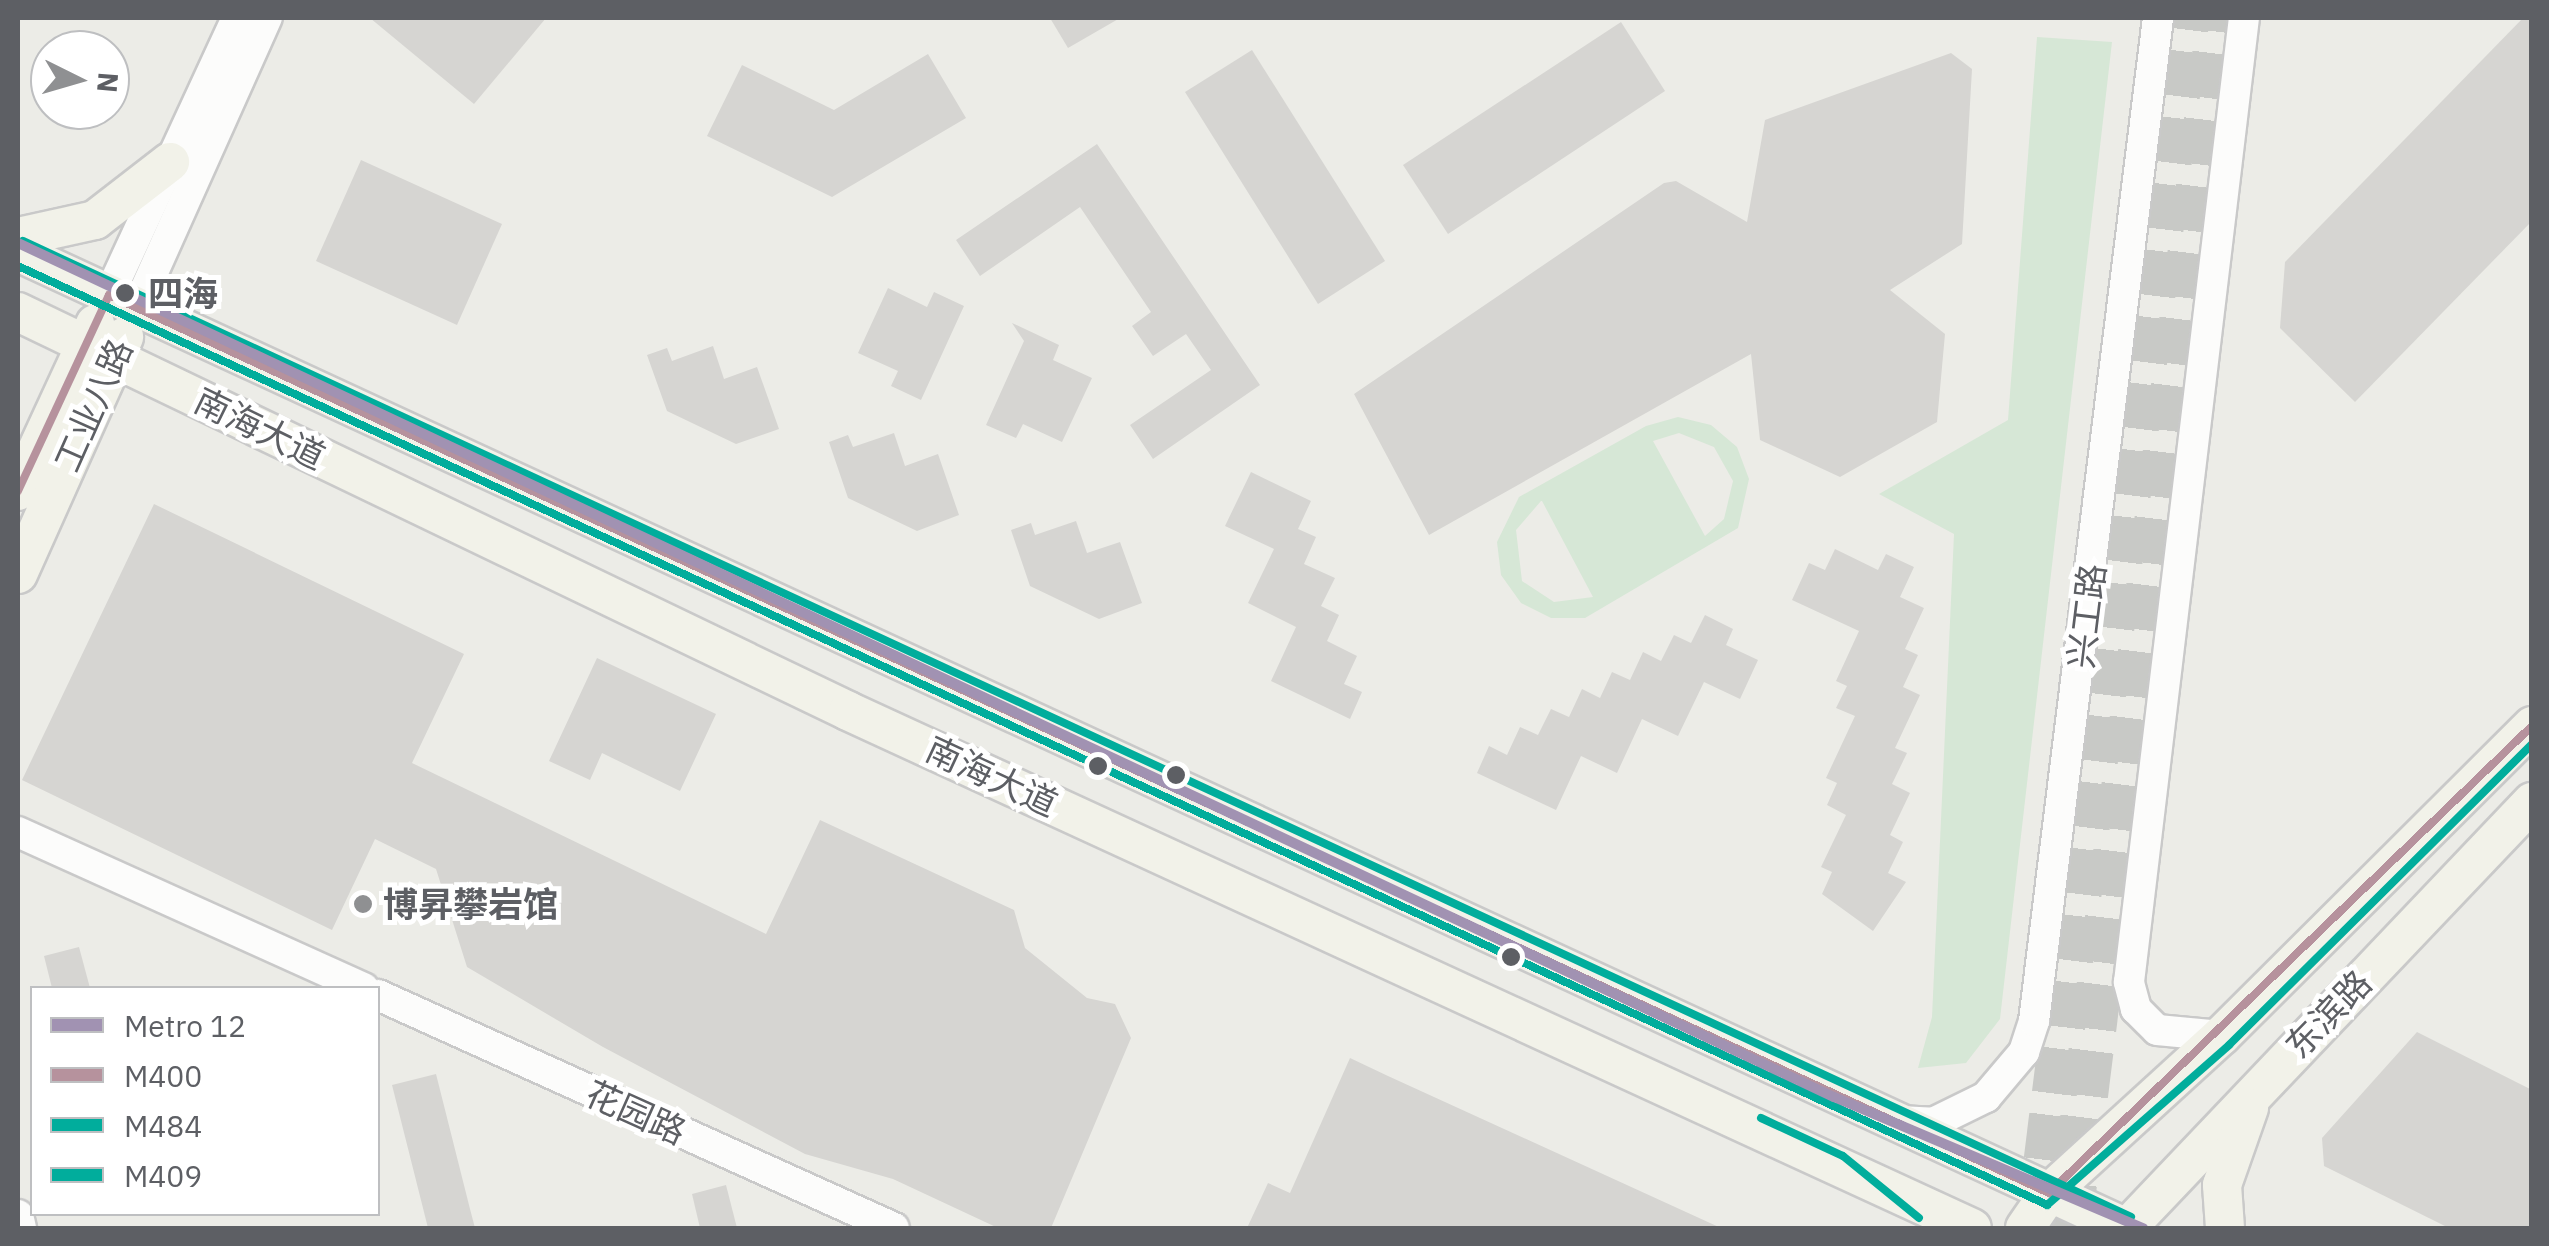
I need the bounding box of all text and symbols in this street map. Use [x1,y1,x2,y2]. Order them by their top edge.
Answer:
north arrow [30,30,130,130]
text: N [89,71,128,94]
place label: 四海 [148,272,218,314]
marker: 四海 [112,280,138,306]
street label: 工业八路 [45,333,141,477]
street label: 南海大道 [188,378,332,478]
street label: 兴工路 [2059,561,2113,671]
street label: 南海大道 [920,727,1064,825]
unlabelled marker [1088,756,1108,776]
unlabelled marker [1166,765,1186,785]
place label: 博昇攀岩馆 [383,883,558,925]
marker: 博昇攀岩馆 [352,893,374,915]
unlabelled marker [1501,947,1521,967]
street label: 东滨路 [2276,962,2380,1066]
legend [30,986,380,1216]
text: Metro 12 [124,1006,246,1045]
text: M400 [124,1056,202,1095]
street label: 花园路 [579,1071,693,1153]
text: M484 [124,1106,202,1145]
text: M409 [124,1156,202,1195]

